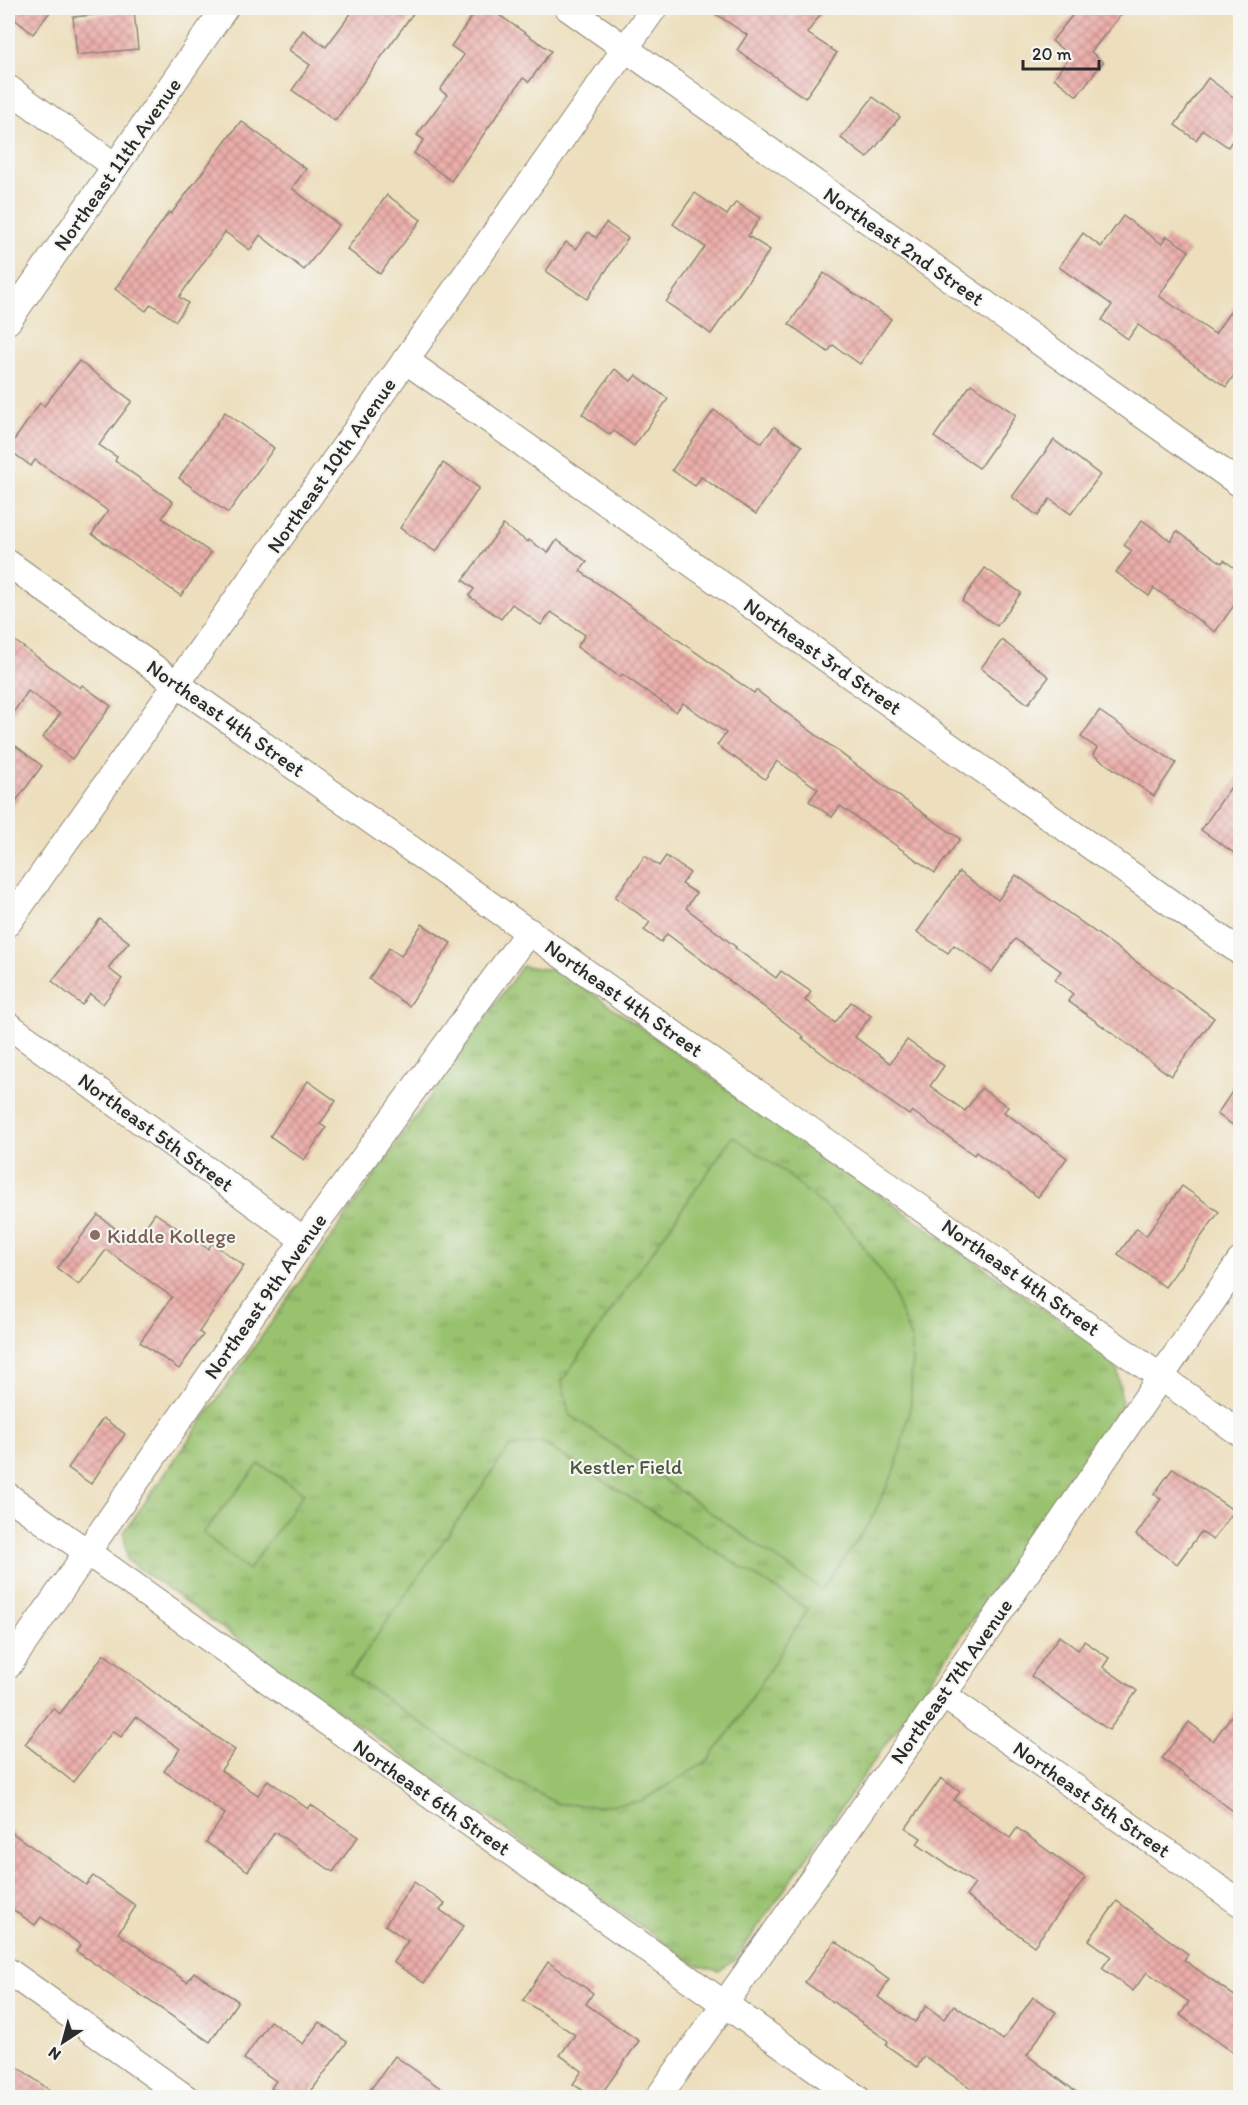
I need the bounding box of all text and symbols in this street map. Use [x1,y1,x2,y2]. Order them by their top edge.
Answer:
scale bar [1023,33,1100,71]
text: 20 m [1032,43,1072,65]
street label: Northeast 11th Avenue [48,73,186,255]
street label: Northeast 2nd Street [819,181,989,311]
street label: Northeast 10th Avenue [261,372,401,558]
street label: Northeast 3rd Street [739,592,907,720]
street label: Northeast 4th Street [142,654,310,782]
street label: Northeast 4th Street [540,934,708,1062]
street label: Northeast 5th Street [73,1067,239,1197]
street label: Northeast 9th Avenue [198,1208,332,1384]
street label: Northeast 4th Street [937,1213,1105,1341]
place label: Kiddle Kollege [107,1223,236,1248]
marker: Kiddle Kollege [88,1228,102,1242]
park label: Kestler Field [570,1454,683,1479]
street label: Northeast 7th Avenue [885,1594,1017,1768]
street label: Northeast 6th Street [349,1733,515,1861]
street label: Northeast 5th Street [1009,1735,1175,1863]
north arrow [33,2012,93,2072]
text: N [45,2043,64,2065]

